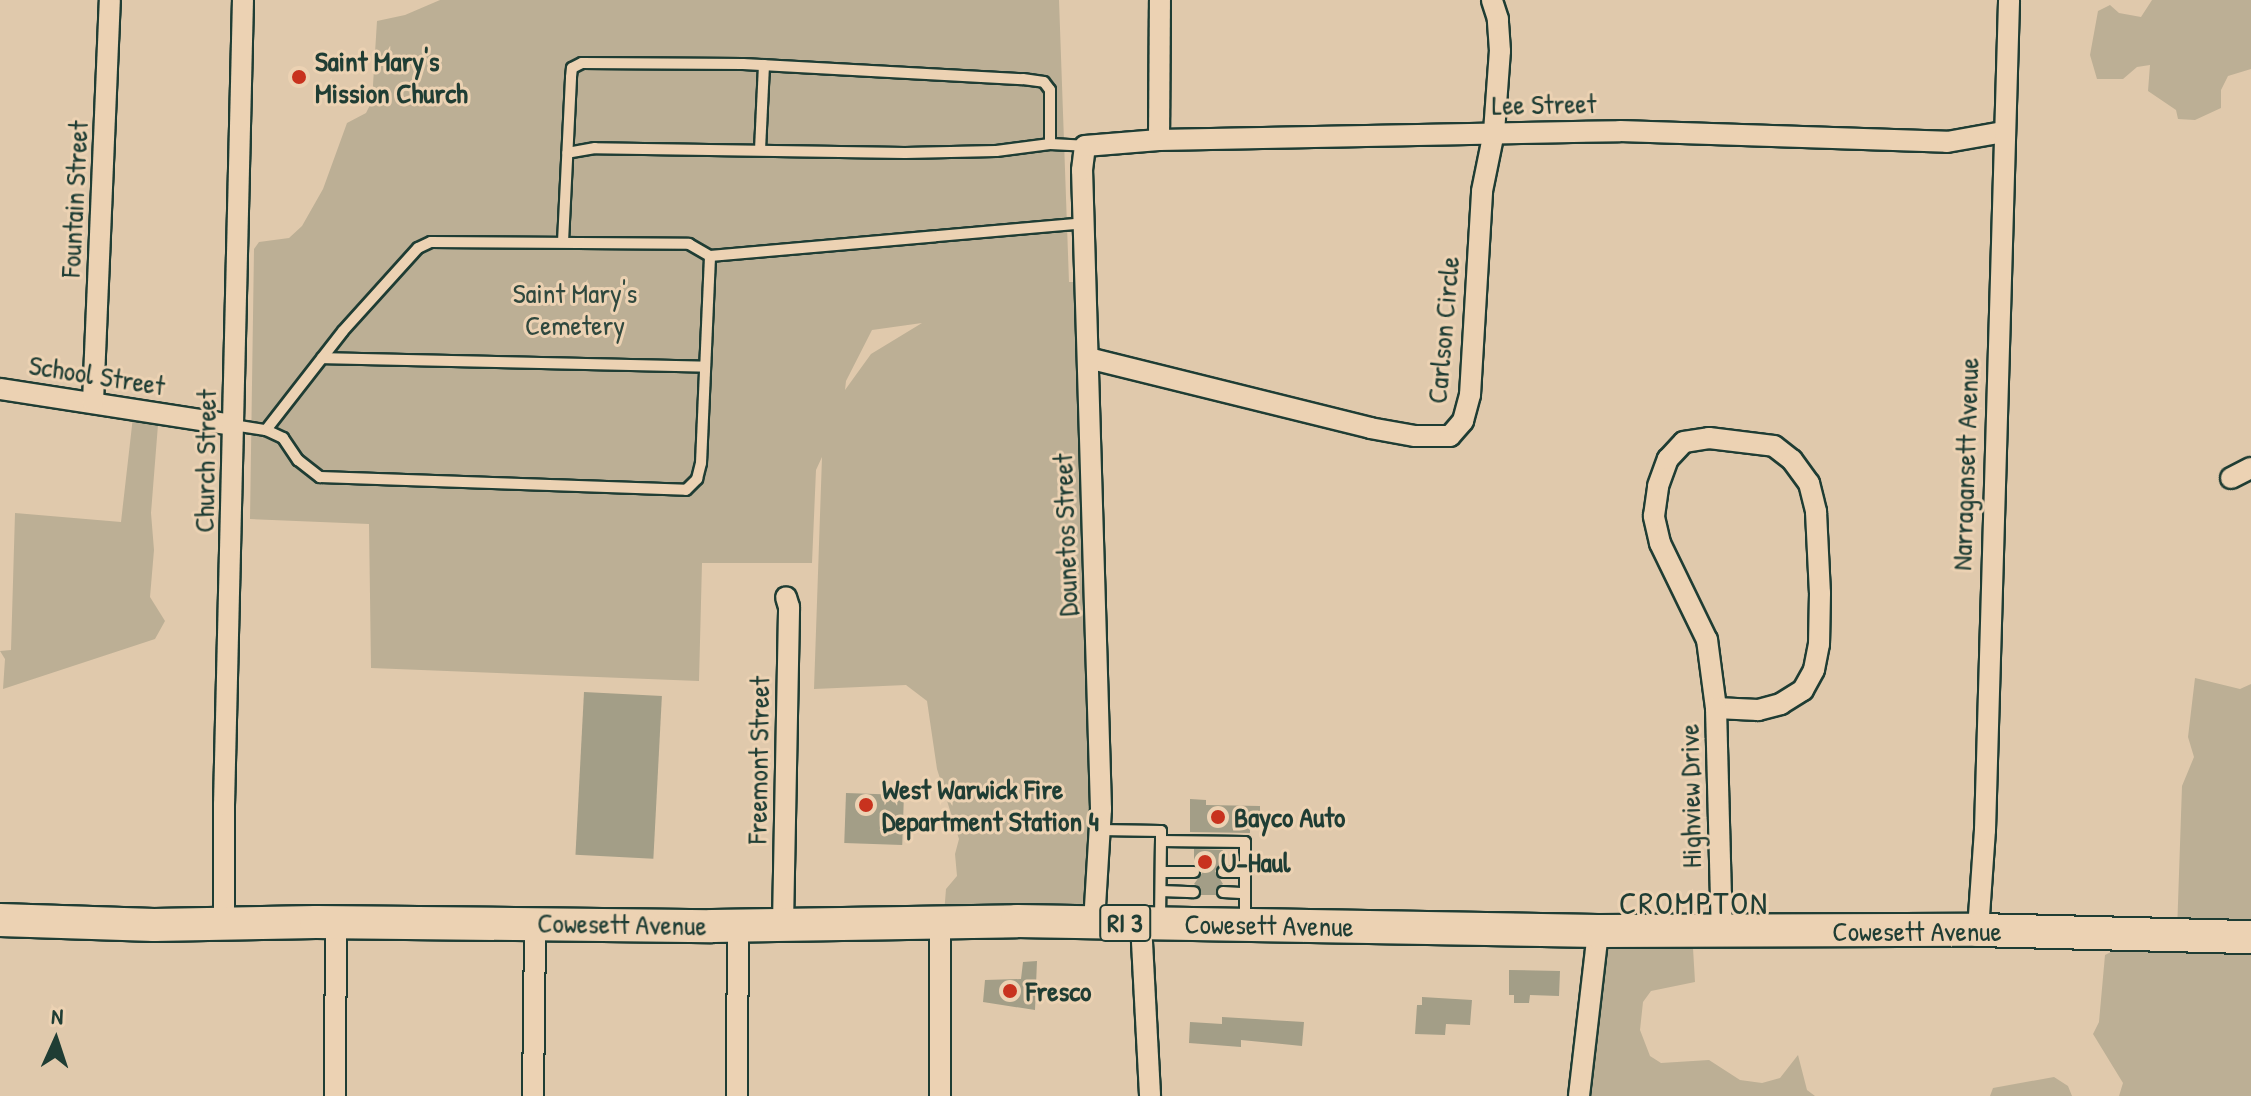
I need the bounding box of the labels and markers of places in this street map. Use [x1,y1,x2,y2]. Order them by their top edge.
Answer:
place label: Saint Mary's Mission Church [315,44,468,110]
marker: Saint Mary's Mission Church [290,68,308,86]
place label: West Warwick Fire Department Station 4 [882,772,1099,838]
marker: West Warwick Fire Department Station 4 [857,796,875,814]
place label: Bayco Auto [1234,800,1345,834]
marker: Bayco Auto [1209,808,1227,826]
place label: U-Haul [1221,845,1290,879]
marker: U-Haul [1196,853,1214,871]
place label: Fresco [1026,974,1091,1008]
marker: Fresco [1001,982,1019,1000]

